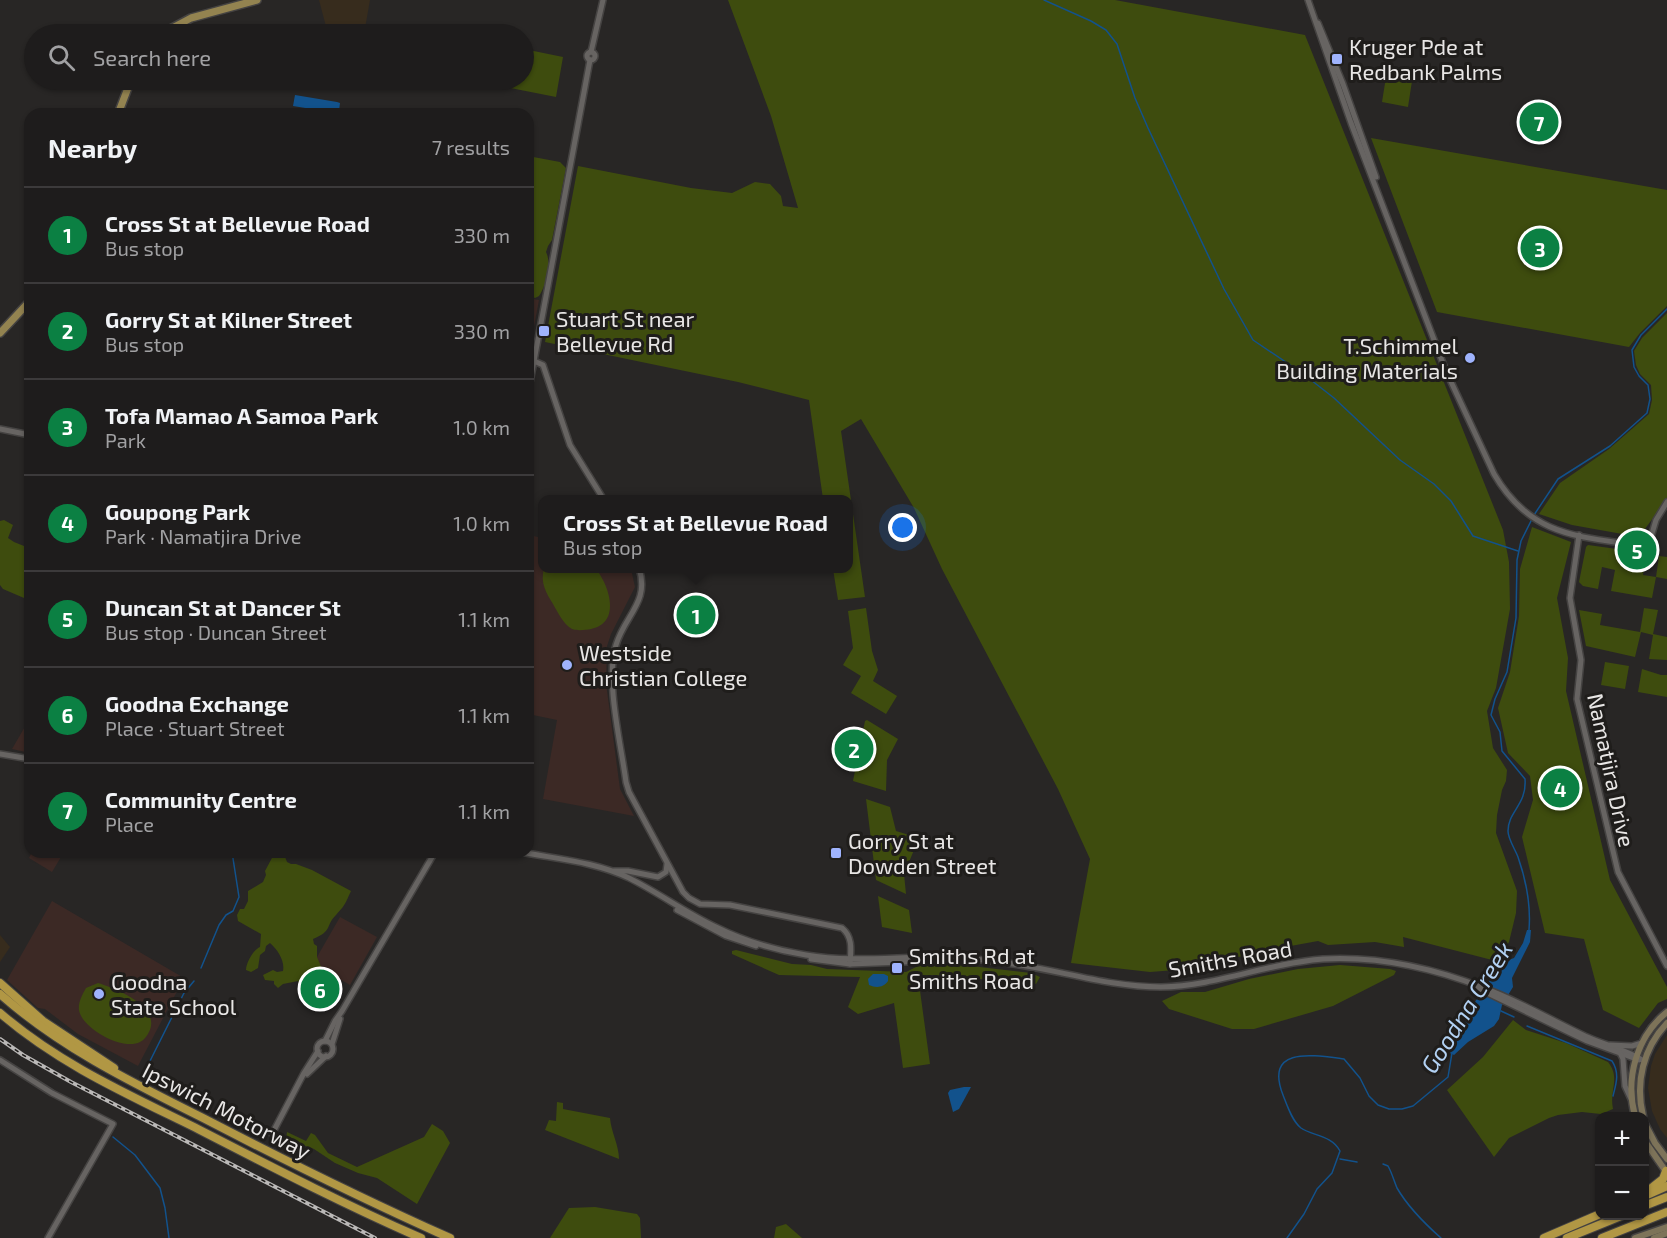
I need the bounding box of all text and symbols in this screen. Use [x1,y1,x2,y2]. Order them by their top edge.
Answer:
search box [24,24,534,90]
place label: Kruger Pde at Redbank Palms [1349,33,1502,84]
icon: search [45,41,78,74]
text: Search here [93,44,211,70]
marker: Kruger Pde at Redbank Palms [1330,52,1344,66]
pin: 7 [1520,100,1558,144]
text: Nearby [48,132,137,163]
text: 7 results [432,135,510,159]
text: Cross St at Bellevue Road [105,210,370,236]
text: 1 [63,223,72,247]
text: 330 m [454,223,510,247]
pin: 3 [1520,226,1560,270]
text: Bus stop [105,236,184,260]
place label: Stuart St near Bellevue Rd [556,305,694,356]
text: Gorry St at Kilner Street [105,306,352,332]
text: 2 [62,319,73,343]
text: 330 m [454,319,510,343]
marker: Stuart St near Bellevue Rd [537,324,551,338]
text: Bus stop [105,332,184,356]
place label: T.Schimmel Building Materials [1276,332,1458,383]
marker: T.Schimmel Building Materials [1463,351,1477,365]
text: Tofa Mamao A Samoa Park [105,402,378,428]
text: 3 [62,415,73,439]
text: 1.0 km [453,415,510,439]
text: Park [105,428,146,452]
popup [538,495,853,573]
text: Goupong Park [105,498,250,524]
text: Cross St at Bellevue Road [563,509,828,535]
text: 4 [61,511,74,535]
text: 1.0 km [453,511,510,535]
your location [888,513,917,542]
text: Park · Namatjira Drive [105,524,301,548]
pin: 5 [1618,528,1656,572]
text: Bus stop [563,535,642,559]
pin: 1 [676,592,716,638]
text: Duncan St at Dancer St [105,594,341,620]
text: 5 [62,607,73,631]
text: 1.1 km [458,607,510,631]
text: Bus stop · Duncan Street [105,620,327,644]
place label: Westside Christian College [579,639,747,690]
marker: Westside Christian College [560,658,574,672]
text: Goodna Exchange [105,690,289,716]
street label: Namatjira Drive [1582,691,1641,849]
text: 6 [62,703,73,727]
text: 1.1 km [458,703,510,727]
text: Place · Stuart Street [105,716,285,740]
pin: 2 [834,726,874,771]
pin: 4 [1540,766,1580,810]
text: Community Centre [105,786,297,812]
text: 7 [62,799,73,823]
text: 1.1 km [458,799,510,823]
text: Place [105,812,154,836]
place label: Gorry St at Dowden Street [848,827,996,878]
marker: Gorry St at Dowden Street [829,846,843,860]
street label: Smiths Road [1166,934,1294,982]
water label: Goodna Creek [1414,936,1518,1078]
place label: Smiths Rd at Smiths Road [909,942,1035,993]
marker: Smiths Rd at Smiths Road [890,961,904,975]
pin: 6 [300,966,340,1012]
place label: Goodna State School [111,968,237,1019]
marker: Goodna State School [92,987,106,1001]
street label: Ipswich Motorway [139,1056,316,1164]
map controls [1595,1112,1649,1220]
button: + [1595,1112,1649,1166]
button: − [1595,1166,1649,1220]

